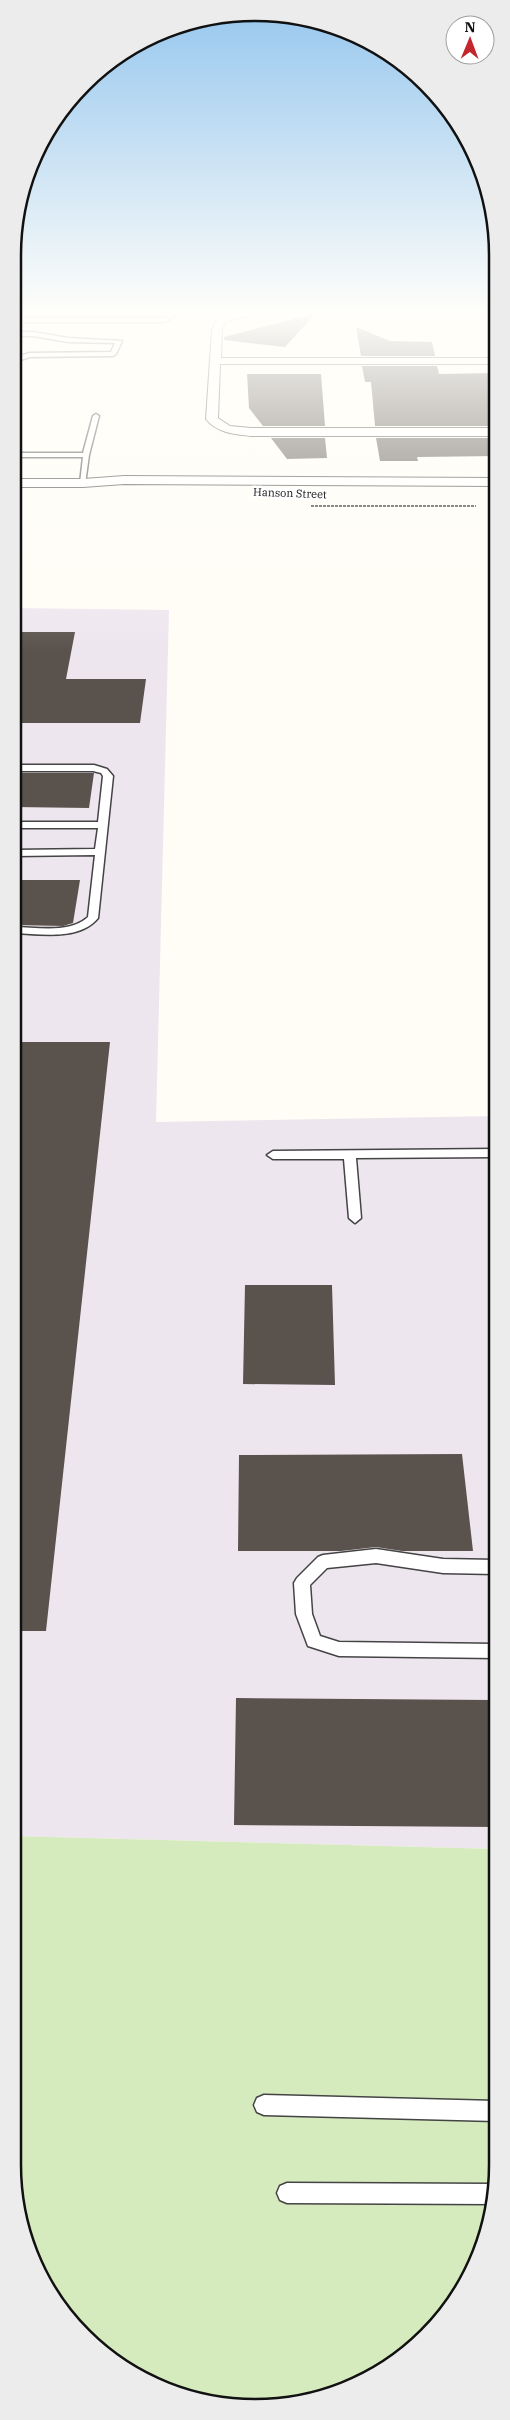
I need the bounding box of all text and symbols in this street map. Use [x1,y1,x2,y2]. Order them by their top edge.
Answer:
north arrow [445,15,495,65]
text: N [465,18,476,36]
street label: Hanson Street [253,485,327,501]

